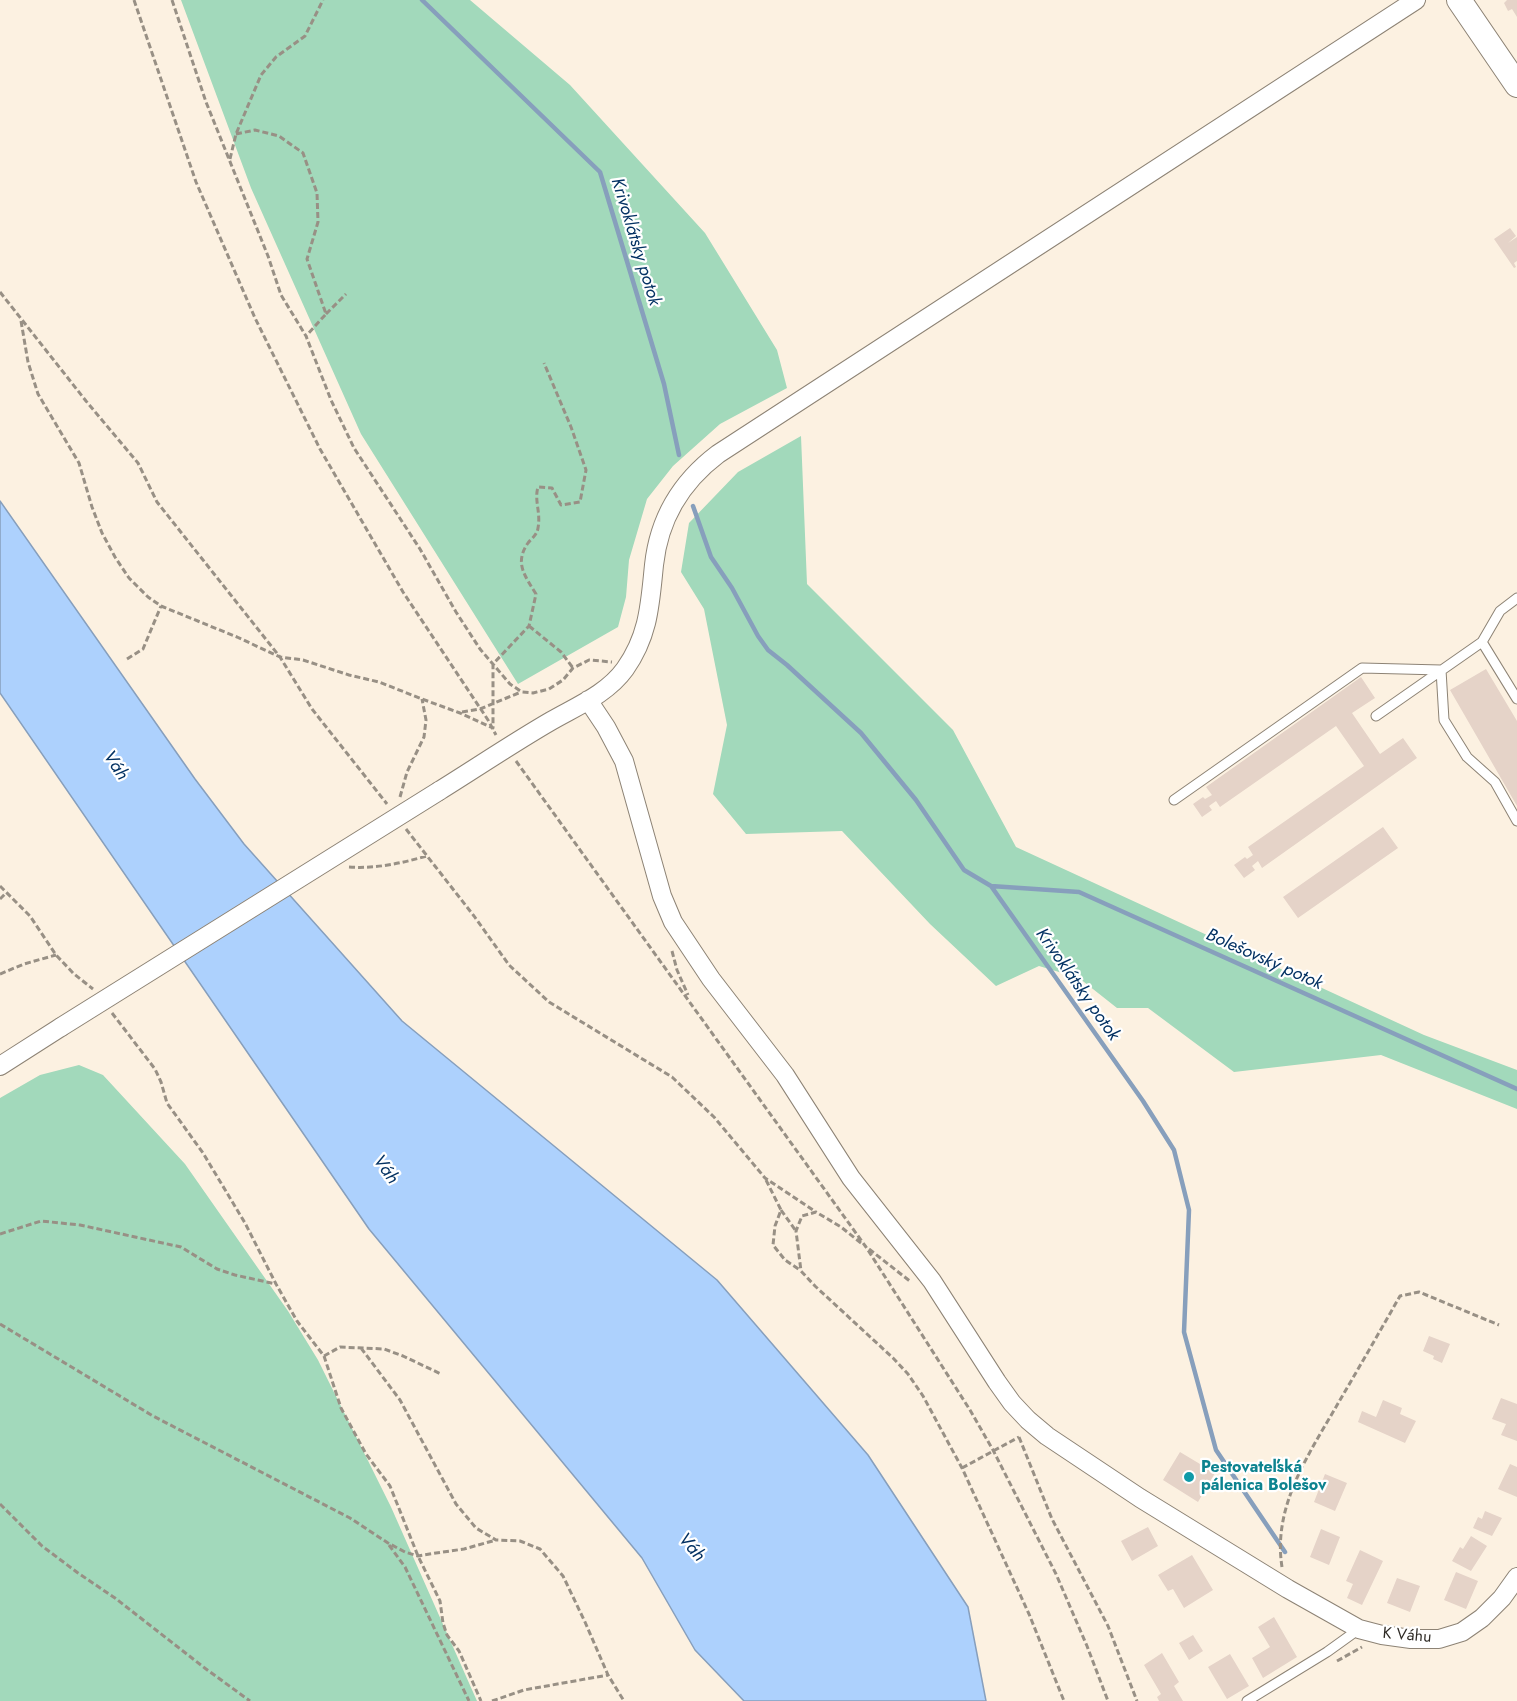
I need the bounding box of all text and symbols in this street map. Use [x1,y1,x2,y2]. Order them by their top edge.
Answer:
water label: Krivoklátsky potok [605,176,665,308]
water label: Váh [98,747,132,785]
water label: Krivoklátsky potok [1030,925,1124,1045]
water label: Bolešovský potok [1202,925,1326,995]
water label: Váh [367,1151,403,1189]
place label: Pestovateľská pálenica Bolešov [1201,1458,1326,1496]
marker: Pestovateľská pálenica Bolešov [1182,1470,1196,1484]
water label: Váh [673,1529,709,1567]
street label: K Váhu [1382,1624,1432,1648]

